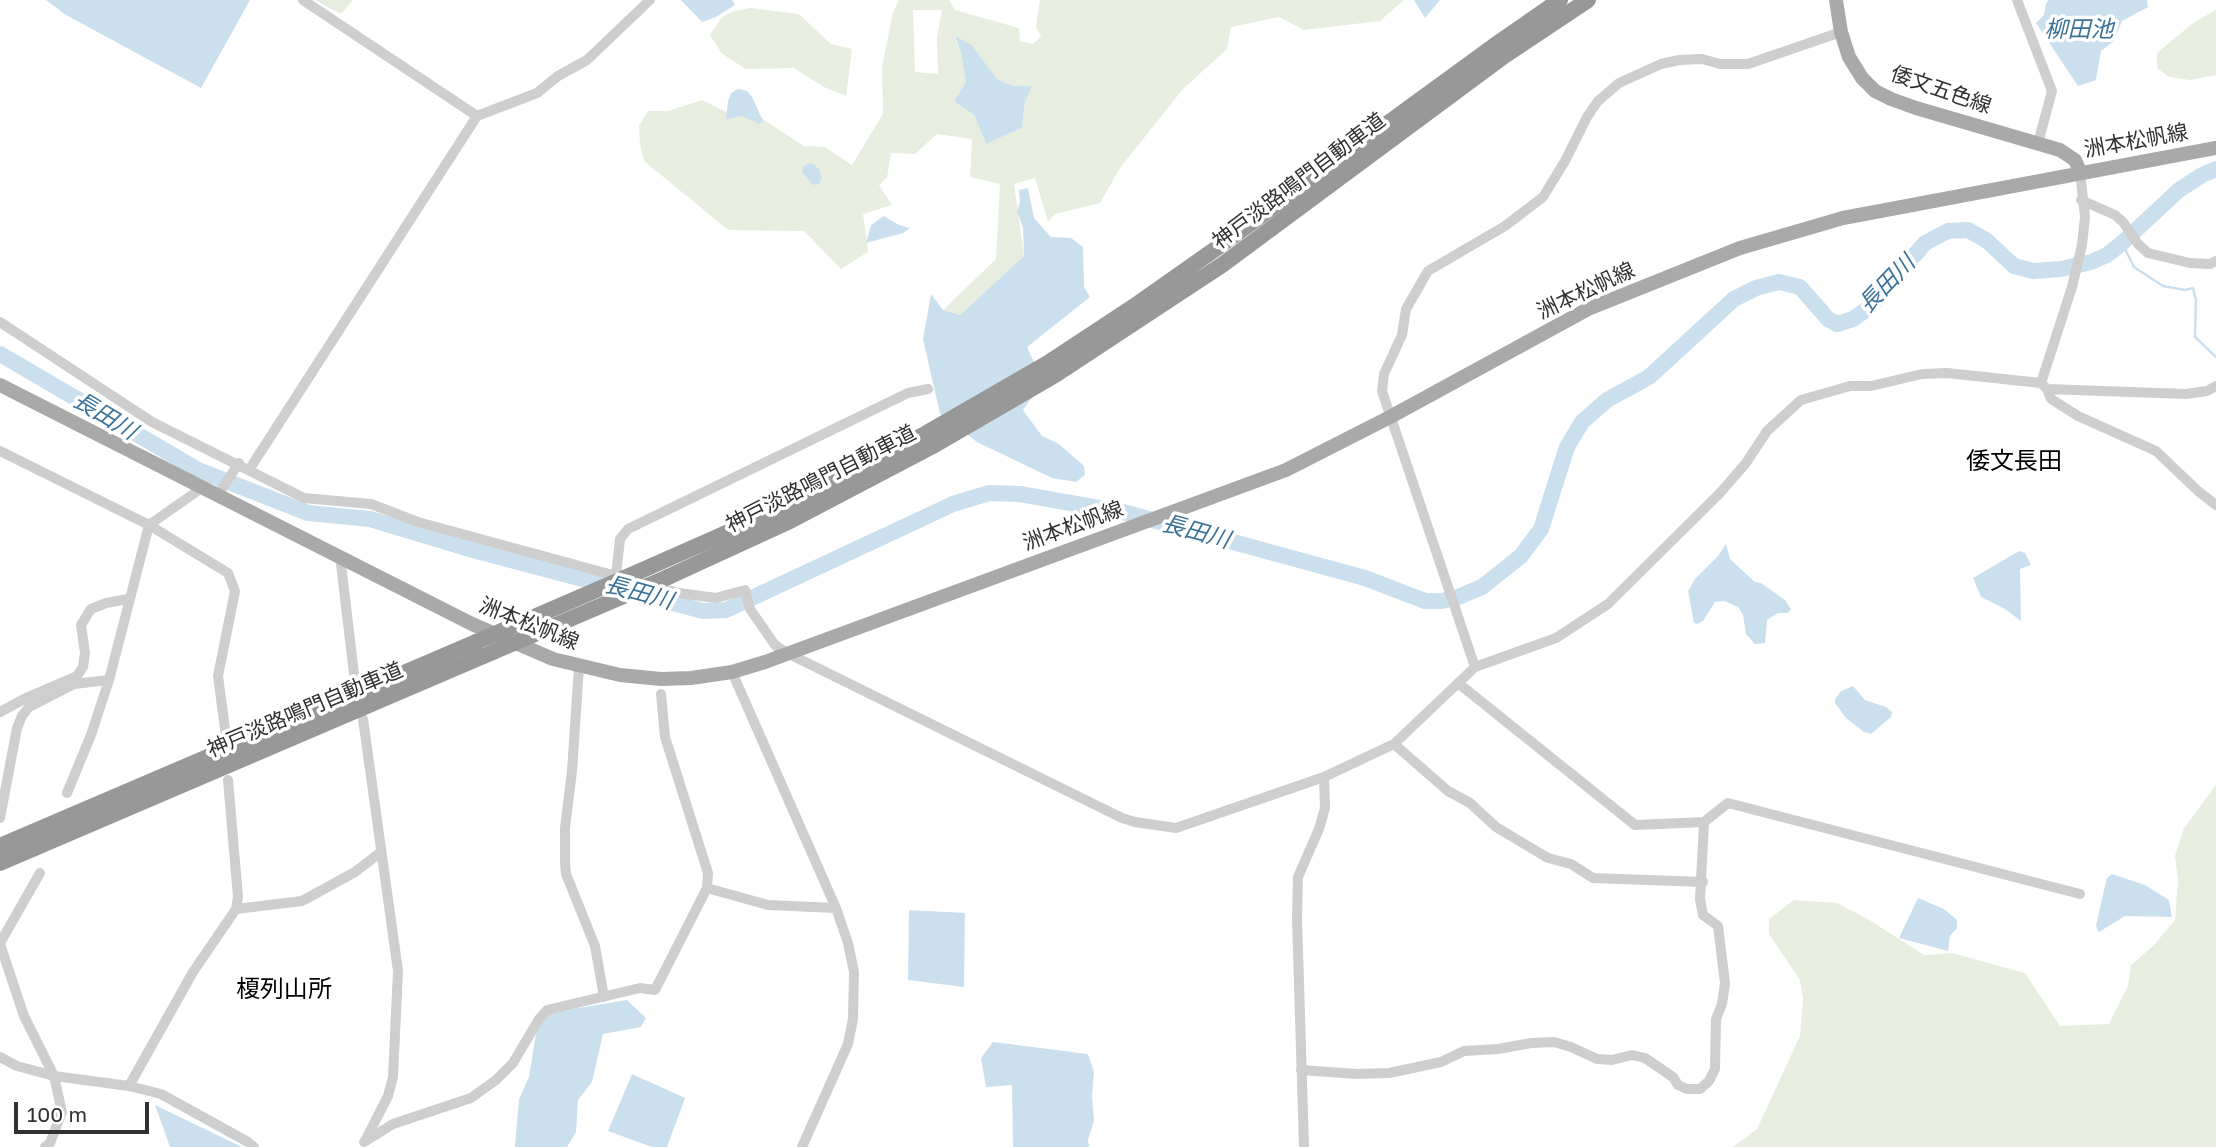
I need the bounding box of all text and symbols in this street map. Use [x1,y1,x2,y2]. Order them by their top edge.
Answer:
water label: 柳田池 [2045,16,2113,44]
street label: 倭文五色線 [1887,61,1995,119]
street label: 神戸淡路鳴門自動車道 [1208,108,1390,254]
street label: 洲本松帆線 [2082,119,2190,163]
water label: 長田川 [1853,250,1921,318]
street label: 洲本松帆線 [1533,257,1639,325]
water label: 長田川 [68,386,142,446]
street label: 神戸淡路鳴門自動車道 [722,420,920,538]
district label: 倭文長田 [1966,447,2062,475]
street label: 洲本松帆線 [1019,496,1127,556]
water label: 長田川 [1159,510,1233,554]
water label: 長田川 [602,571,676,615]
street label: 洲本松帆線 [476,593,582,655]
street label: 神戸淡路鳴門自動車道 [203,657,407,763]
district label: 榎列山所 [236,975,332,1003]
scale bar [18,1088,152,1132]
text: 100 m [27,1101,87,1127]

